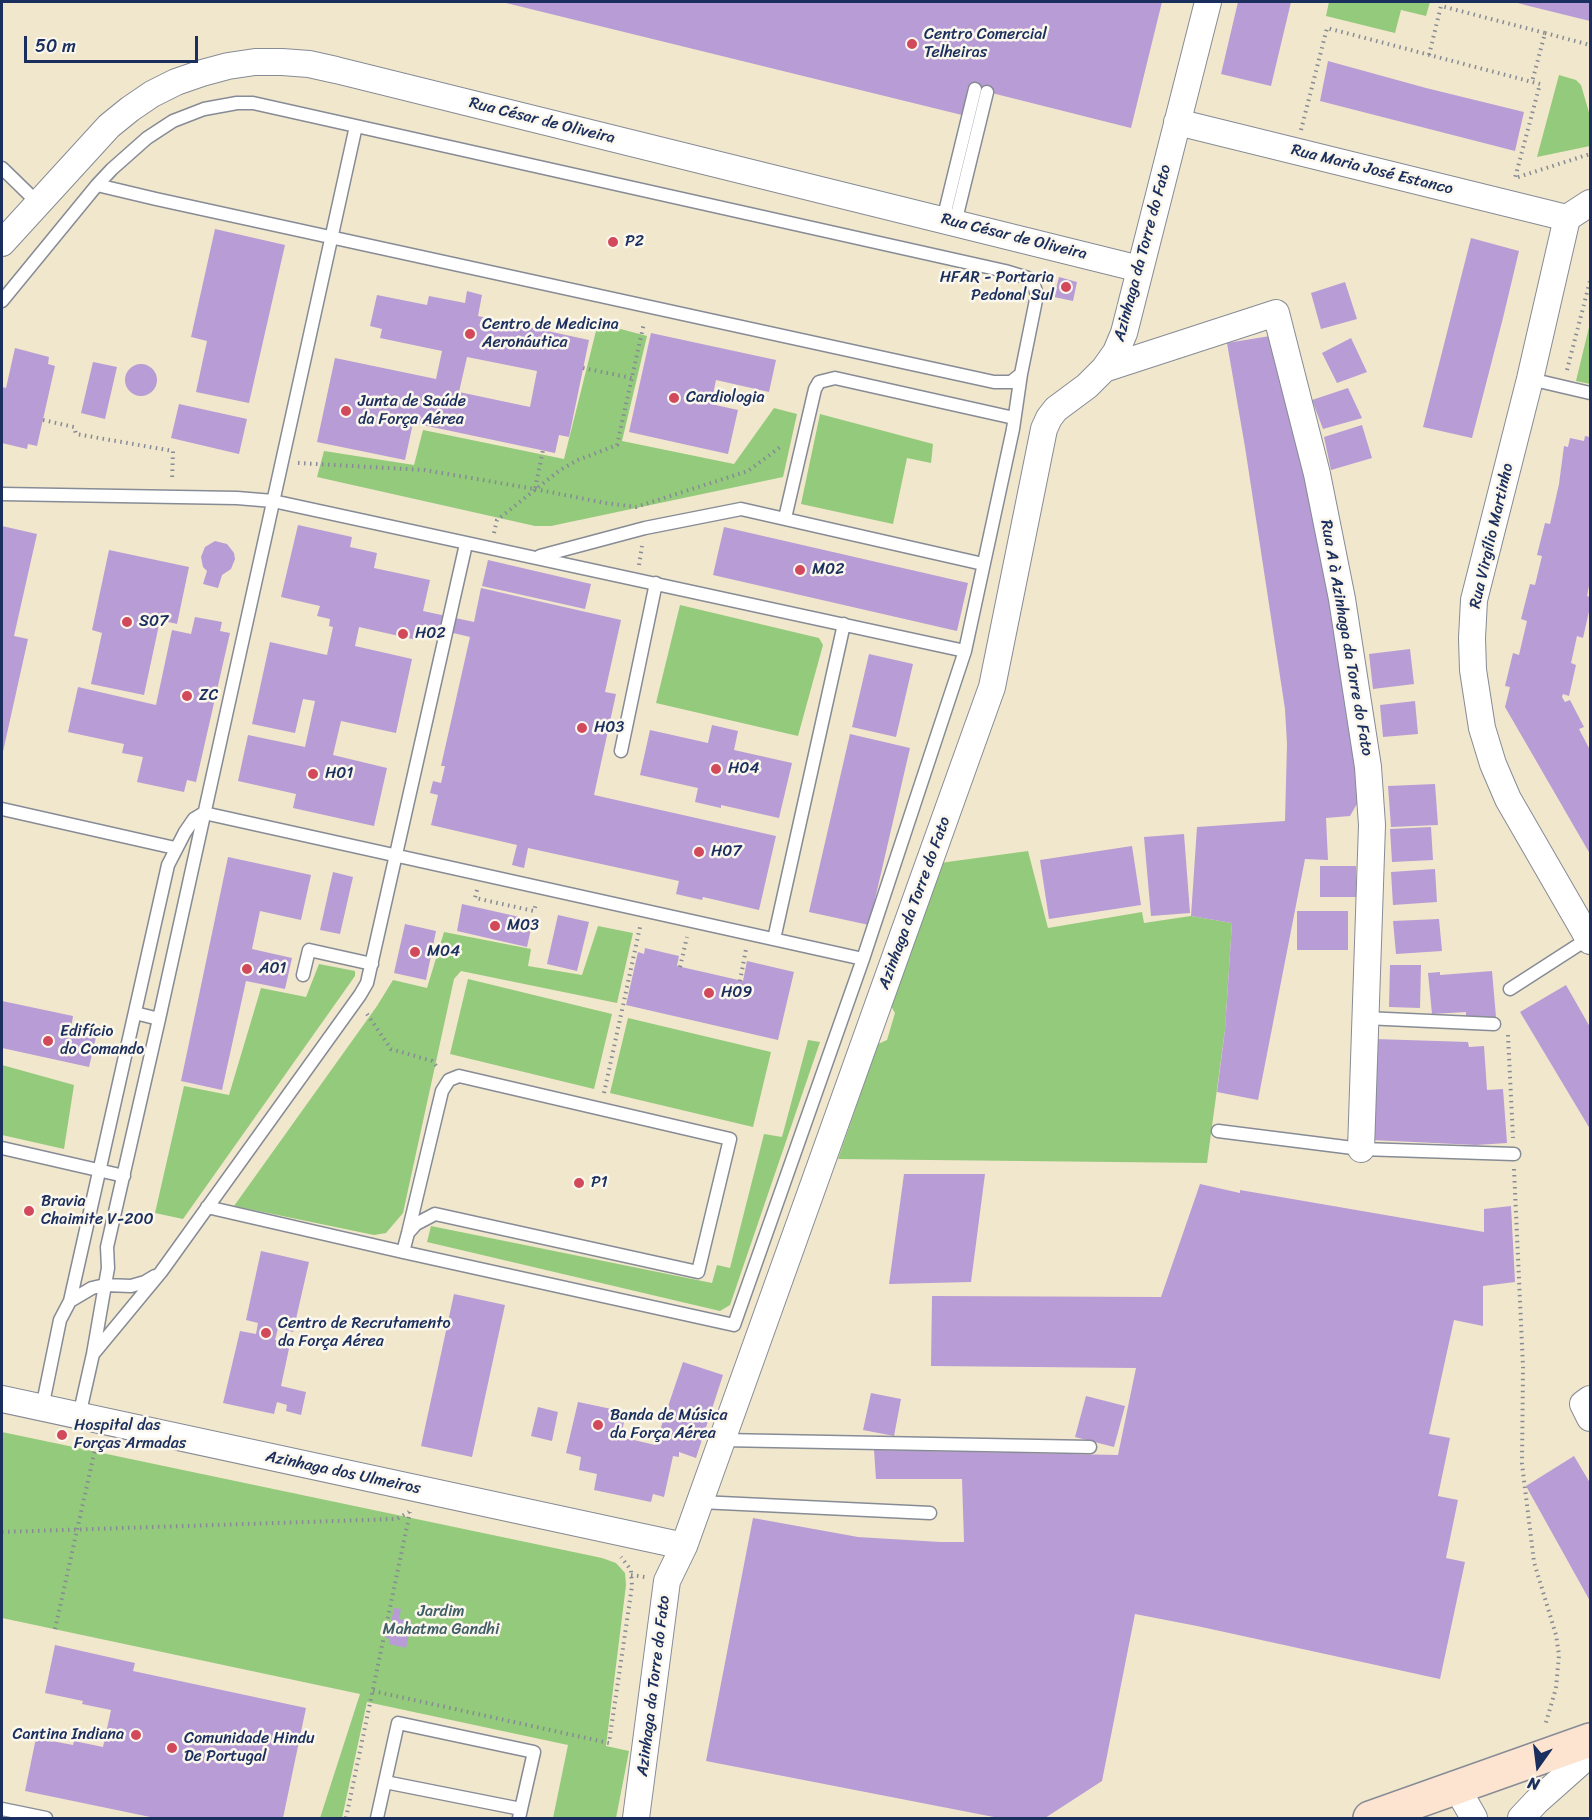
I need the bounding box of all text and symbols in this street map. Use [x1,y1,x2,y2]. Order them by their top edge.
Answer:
scale bar [27,24,201,62]
place label: Centro Comercial Telheiras [924,25,1047,63]
text: 50 m [35,30,76,62]
marker: Centro Comercial Telheiras [905,37,919,51]
street label: Rua César de Oliveira [467,94,617,148]
street label: Rua Maria José Estanco [1289,141,1455,199]
street label: Azinhaga da Torre do Fato [1110,163,1176,343]
street label: Rua César de Oliveira [939,210,1089,264]
place label: P2 [625,232,644,252]
marker: P2 [606,235,620,249]
place label: HFAR - Portaria Pedonal Sul [940,268,1054,306]
marker: HFAR - Portaria Pedonal Sul [1059,280,1073,294]
place label: Centro de Medicina Aeronáutica [482,315,619,353]
marker: Centro de Medicina Aeronáutica [463,327,477,341]
place label: Cardiologia [686,388,765,408]
marker: Cardiologia [667,391,681,405]
place label: Junta de Saúde da Força Aérea [358,392,466,430]
marker: Junta de Saúde da Força Aérea [339,404,353,418]
street label: Rua Virgílio Martinho [1466,461,1518,611]
street label: Rua A à Azinhaga da Torre do Fato [1316,518,1376,758]
place label: M02 [812,560,844,580]
marker: M02 [793,563,807,577]
place label: S07 [139,612,168,632]
marker: S07 [120,615,134,629]
place label: H02 [415,624,446,644]
marker: H02 [396,627,410,641]
place label: ZC [199,686,218,706]
marker: ZC [180,689,194,703]
place label: H03 [594,718,624,738]
marker: H03 [575,721,589,735]
place label: H04 [728,759,759,779]
marker: H04 [709,762,723,776]
place label: H01 [325,764,353,784]
marker: H01 [306,767,320,781]
street label: Azinhaga da Torre do Fato [875,814,955,992]
place label: H07 [711,842,742,862]
marker: H07 [692,845,706,859]
place label: M03 [507,916,539,936]
marker: M03 [488,919,502,933]
place label: M04 [427,942,460,962]
marker: M04 [408,945,422,959]
place label: A01 [259,959,286,979]
marker: A01 [240,962,254,976]
place label: H09 [721,983,752,1003]
marker: H09 [702,986,716,1000]
place label: Edifício do Comando [60,1022,144,1060]
marker: Edifício do Comando [41,1034,55,1048]
place label: P1 [591,1173,608,1193]
marker: P1 [572,1176,586,1190]
place label: Bravia Chaimite V-200 [41,1192,154,1230]
marker: Bravia Chaimite V-200 [22,1204,36,1218]
place label: Centro de Recrutamento da Força Aérea [278,1314,451,1352]
marker: Centro de Recrutamento da Força Aérea [259,1326,273,1340]
place label: Banda de Música da Força Aérea [610,1406,728,1444]
place label: Hospital das Forças Armadas [74,1416,186,1454]
marker: Banda de Música da Força Aérea [591,1418,605,1432]
marker: Hospital das Forças Armadas [55,1428,69,1442]
street label: Azinhaga dos Ulmeiros [264,1447,422,1499]
street label: Azinhaga da Torre do Fato [633,1594,675,1778]
park label: Jardim Mahatma Gandhi [383,1602,499,1640]
place label: Cantina Indiana [13,1725,124,1745]
marker: Cantina Indiana [129,1728,143,1742]
place label: Comunidade Hindu De Portugal [184,1729,315,1767]
north arrow [1508,1736,1568,1796]
marker: Comunidade Hindu De Portugal [165,1741,179,1755]
text: N [1525,1769,1542,1799]

